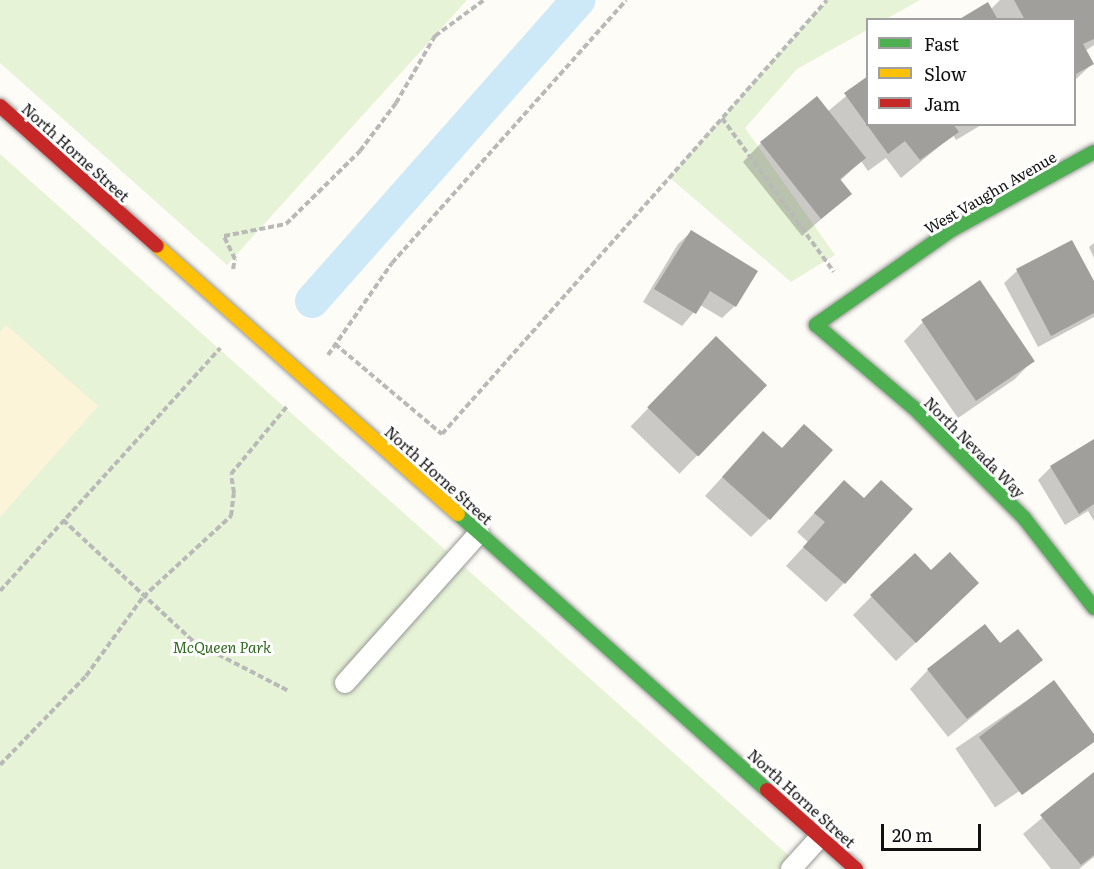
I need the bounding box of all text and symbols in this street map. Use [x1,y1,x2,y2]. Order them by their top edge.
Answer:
legend [866,18,1076,126]
text: Fast [924,30,959,57]
text: Slow [924,60,966,87]
text: Jam [924,90,960,117]
street label: North Horne Street [19,99,133,205]
street label: West Vaughn Avenue [921,147,1059,237]
street label: North Nevada Way [921,393,1029,501]
street label: North Horne Street [382,422,496,528]
park label: McQueen Park [173,638,271,656]
street label: North Horne Street [745,745,859,851]
scale bar [884,812,984,850]
text: 20 m [892,821,933,848]

